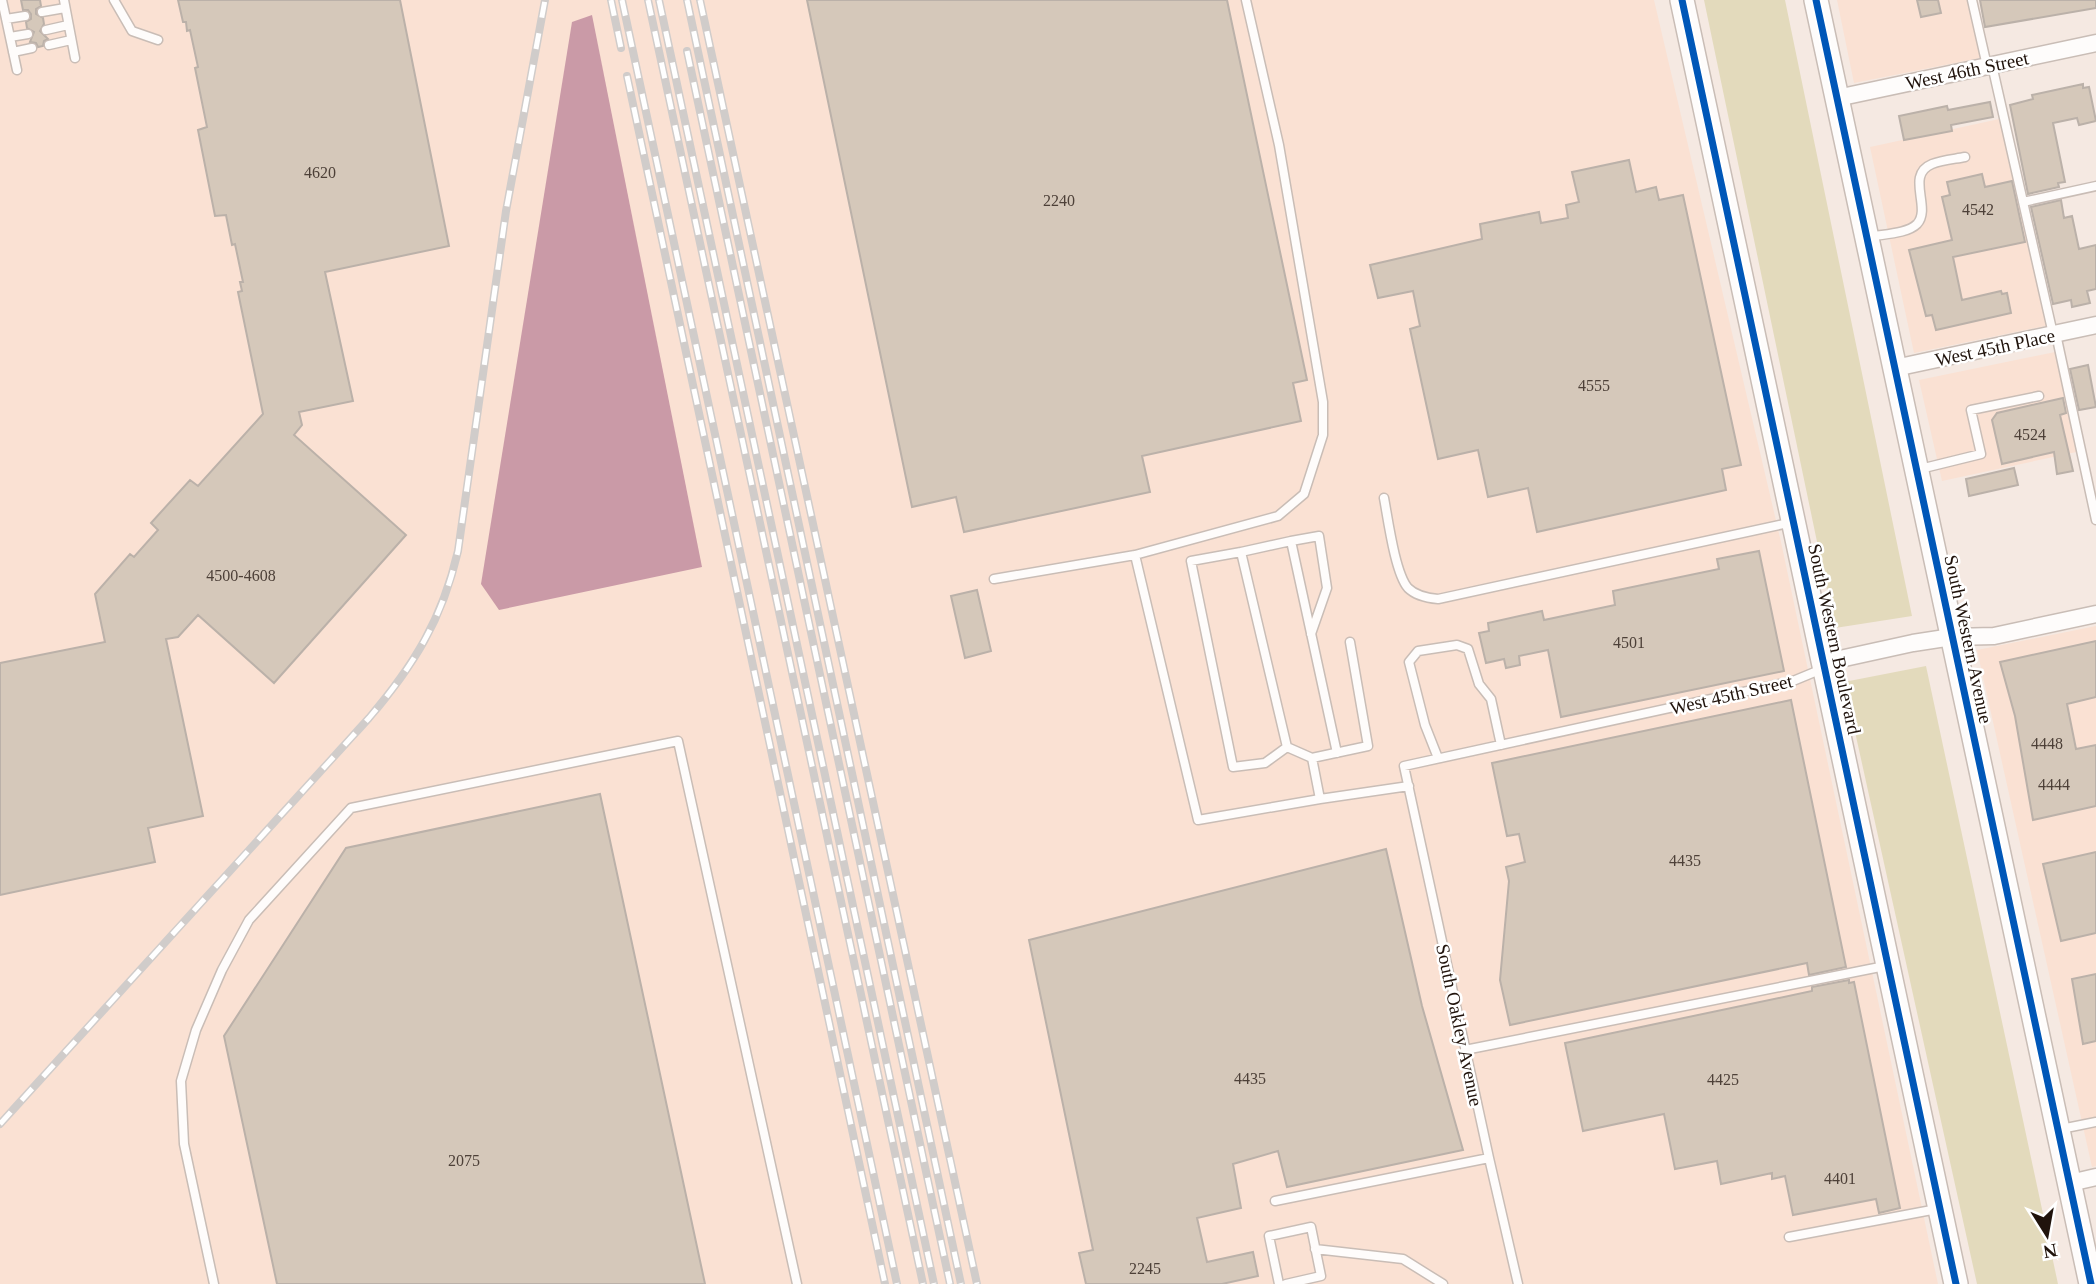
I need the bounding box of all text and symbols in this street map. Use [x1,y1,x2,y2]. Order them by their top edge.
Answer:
street label: West 46th Street [1904,47,2031,94]
house number: 4620 [304,164,336,181]
house number: 2240 [1043,192,1075,209]
house number: 4542 [1962,201,1994,218]
street label: West 45th Place [1933,325,2057,370]
house number: 4555 [1578,377,1610,394]
house number: 4524 [2014,426,2046,443]
street label: South Western Boulevard [1804,542,1865,737]
street label: South Western Avenue [1940,553,1997,725]
house number: 4500-4608 [206,567,276,584]
house number: 4501 [1613,634,1645,651]
street label: West 45th Street [1668,670,1795,719]
house number: 4448 [2031,735,2063,752]
house number: 4444 [2038,776,2070,793]
house number: 4435 [1669,852,1701,869]
street label: South Oakley Avenue [1432,942,1487,1108]
house number: 4435 [1234,1070,1266,1087]
house number: 4425 [1707,1071,1739,1088]
house number: 2075 [448,1152,480,1169]
house number: 4401 [1824,1170,1856,1187]
north arrow [2012,1200,2082,1270]
text: N [2041,1240,2059,1263]
house number: 2245 [1129,1260,1161,1277]

